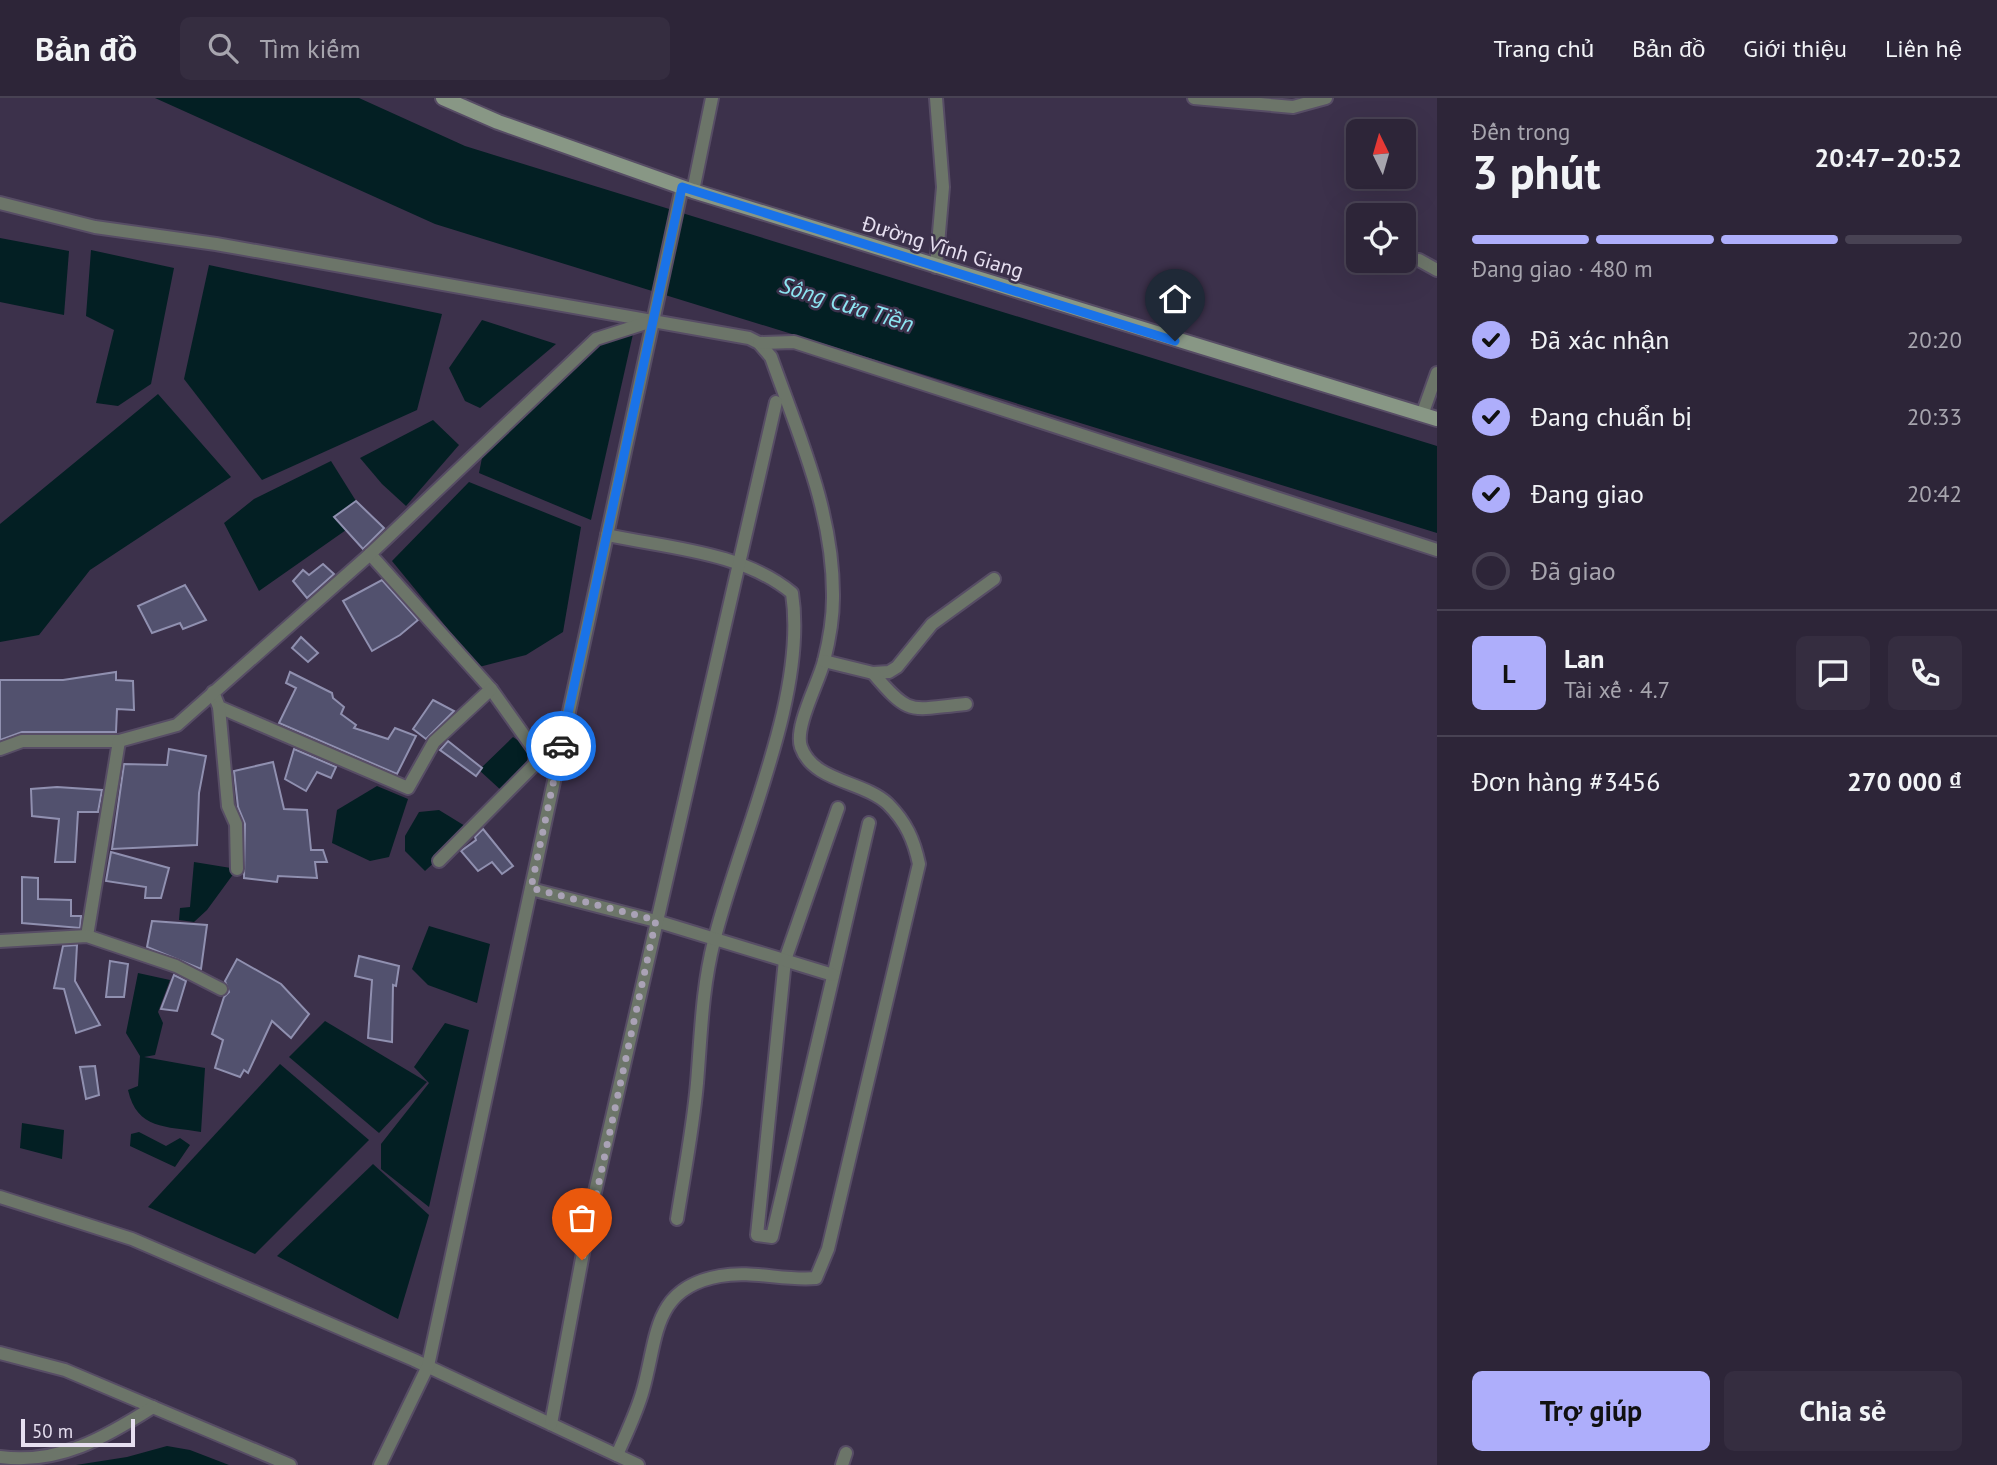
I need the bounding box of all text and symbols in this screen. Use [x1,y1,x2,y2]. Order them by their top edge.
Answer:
search box [180,17,670,80]
text: Bản đồ [35,27,138,70]
icon: search [204,29,242,67]
text: Tìm kiếm [260,32,361,65]
text: Trang chủ [1493,33,1594,64]
text: Bản đồ [1632,33,1705,64]
text: Giới thiệu [1743,33,1847,64]
text: Liên hệ [1885,33,1962,64]
text: Đến trong [1472,117,1570,146]
north arrow [1346,119,1416,189]
map controls [1346,119,1416,273]
text: 20:47–20:52 [1815,141,1962,174]
text: 3 phút [1472,142,1600,202]
button: locate [1346,203,1416,273]
street label: Đường Vĩnh Giang [858,209,1027,284]
text: Đang giao · 480 m [1472,254,1653,283]
pin [1145,269,1205,341]
water label: Sông Cửa Tiền [776,270,918,338]
icon: home [1156,280,1194,318]
icon: check [1472,321,1510,359]
text: Đã xác nhận [1531,323,1669,356]
text: 20:20 [1907,325,1962,354]
icon: check [1472,398,1510,436]
text: Đang chuẩn bị [1531,400,1692,433]
text: 20:33 [1907,402,1962,431]
icon: check [1472,475,1510,513]
text: Đang giao [1531,477,1644,510]
text: 20:42 [1907,479,1962,508]
text: Đã giao [1531,554,1616,587]
button: chat [1796,636,1870,710]
button: phone [1888,636,1962,710]
text: Lan [1564,642,1604,675]
text: L [1502,657,1516,690]
text: Tài xế · 4.7 [1564,675,1670,704]
courier [526,711,596,781]
icon: car [542,727,580,765]
text: Đơn hàng #3456 [1472,765,1660,798]
text: 270 000 ₫ [1847,765,1962,798]
pin [552,1188,612,1260]
icon: bag [563,1199,601,1237]
button: Trợ giúp [1472,1371,1710,1451]
button: Chia sẻ [1724,1371,1962,1451]
scale bar [21,1416,135,1448]
text: 50 m [32,1419,73,1443]

